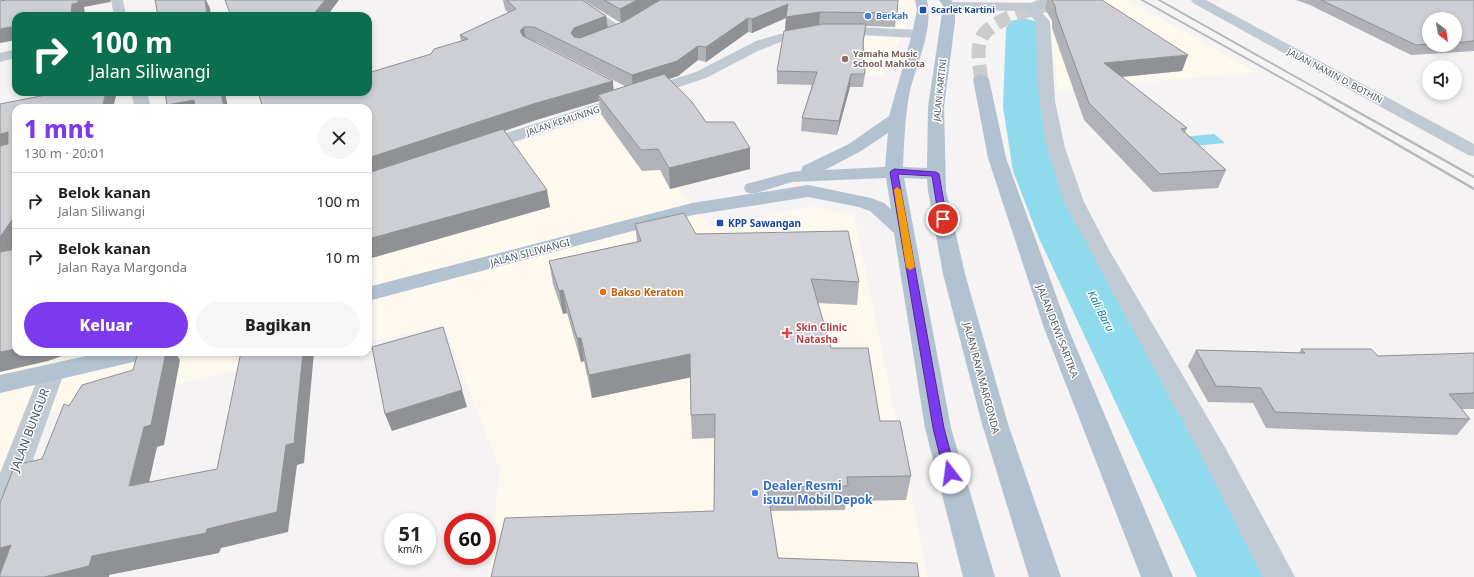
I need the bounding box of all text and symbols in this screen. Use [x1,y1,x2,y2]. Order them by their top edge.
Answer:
place label: Scarlet Kartini [931,3,995,16]
marker: Scarlet Kartini [918,5,928,15]
place label: Berkah [876,9,908,22]
marker: Berkah [863,11,873,21]
north arrow [1422,12,1462,52]
map controls [1422,12,1462,100]
text: 100 m [90,23,173,61]
icon: right [24,28,76,80]
street label: JALAN NAMIN D. BOTHIN [1285,44,1385,106]
place label: Yamaha Music School Mahkota [853,47,925,70]
marker: Yamaha Music School Mahkota [840,54,850,64]
street label: JALAN KARTINI [930,58,949,123]
text: Jalan Siliwangi [90,59,210,83]
button: sound [1422,60,1462,100]
street label: JALAN KEMUNING [524,103,601,139]
text: 1 mnt [24,112,94,145]
button: close [318,117,360,159]
text: 130 m · 20:01 [24,144,105,162]
text: Belok kanan [58,182,151,202]
icon: right [24,190,46,212]
text: 100 m [316,191,360,211]
text: Jalan Siliwangi [58,202,145,220]
pin [926,202,960,236]
icon: arrive [932,208,954,230]
place label: KPP Sawangan [728,216,801,230]
marker: KPP Sawangan [715,218,725,228]
street label: JALAN SILIWANGI [488,235,571,270]
text: Belok kanan [58,238,151,258]
icon: right [24,246,46,268]
text: 10 m [325,247,360,267]
text: Jalan Raya Margonda [58,258,187,276]
street label: JALAN DEWI SARTIKA [1033,281,1082,380]
place label: Bakso Keraton [611,285,684,299]
marker: Bakso Keraton [598,287,608,297]
water label: Kali Baru [1085,288,1119,335]
button: Keluar [24,302,188,348]
button: Bagikan [196,302,360,348]
place label: Skin Clinic Natasha [796,320,847,346]
street label: JALAN RAYA MARGONDA [960,320,1004,436]
marker: Skin Clinic Natasha [781,327,793,339]
street label: JALAN BUNGUR [6,385,53,475]
position arrow [929,452,971,494]
place label: Dealer Resmi isuzu Mobil Depok [763,477,873,508]
marker: Dealer Resmi isuzu Mobil Depok [750,488,760,498]
speed limit sign: 60 [444,513,496,565]
text: 51 [399,520,421,547]
text: km/h [398,542,422,556]

